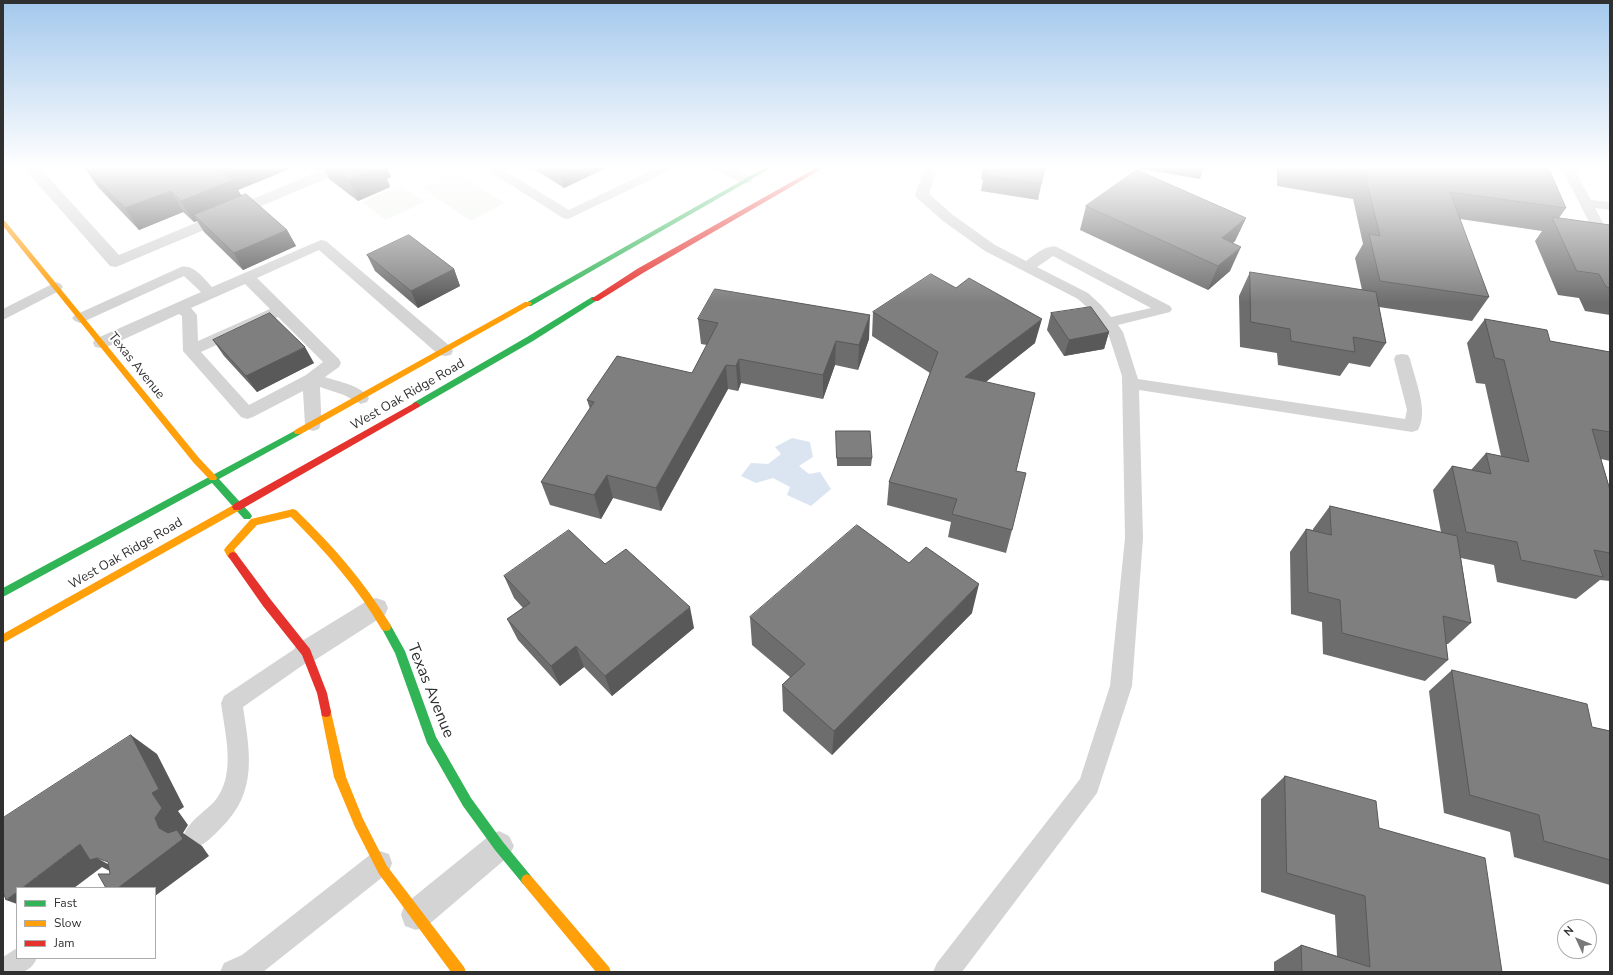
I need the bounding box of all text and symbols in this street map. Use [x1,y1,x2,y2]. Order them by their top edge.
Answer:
street label: Texas Avenue [104,330,168,402]
street label: West Oak Ridge Road [348,356,468,434]
street label: West Oak Ridge Road [66,515,186,593]
street label: Texas Avenue [402,641,458,741]
legend [16,887,156,959]
text: Fast [54,895,77,911]
text: Slow [54,915,82,931]
north arrow [1557,919,1597,959]
text: N [1560,923,1577,939]
text: Jam [54,935,75,951]

